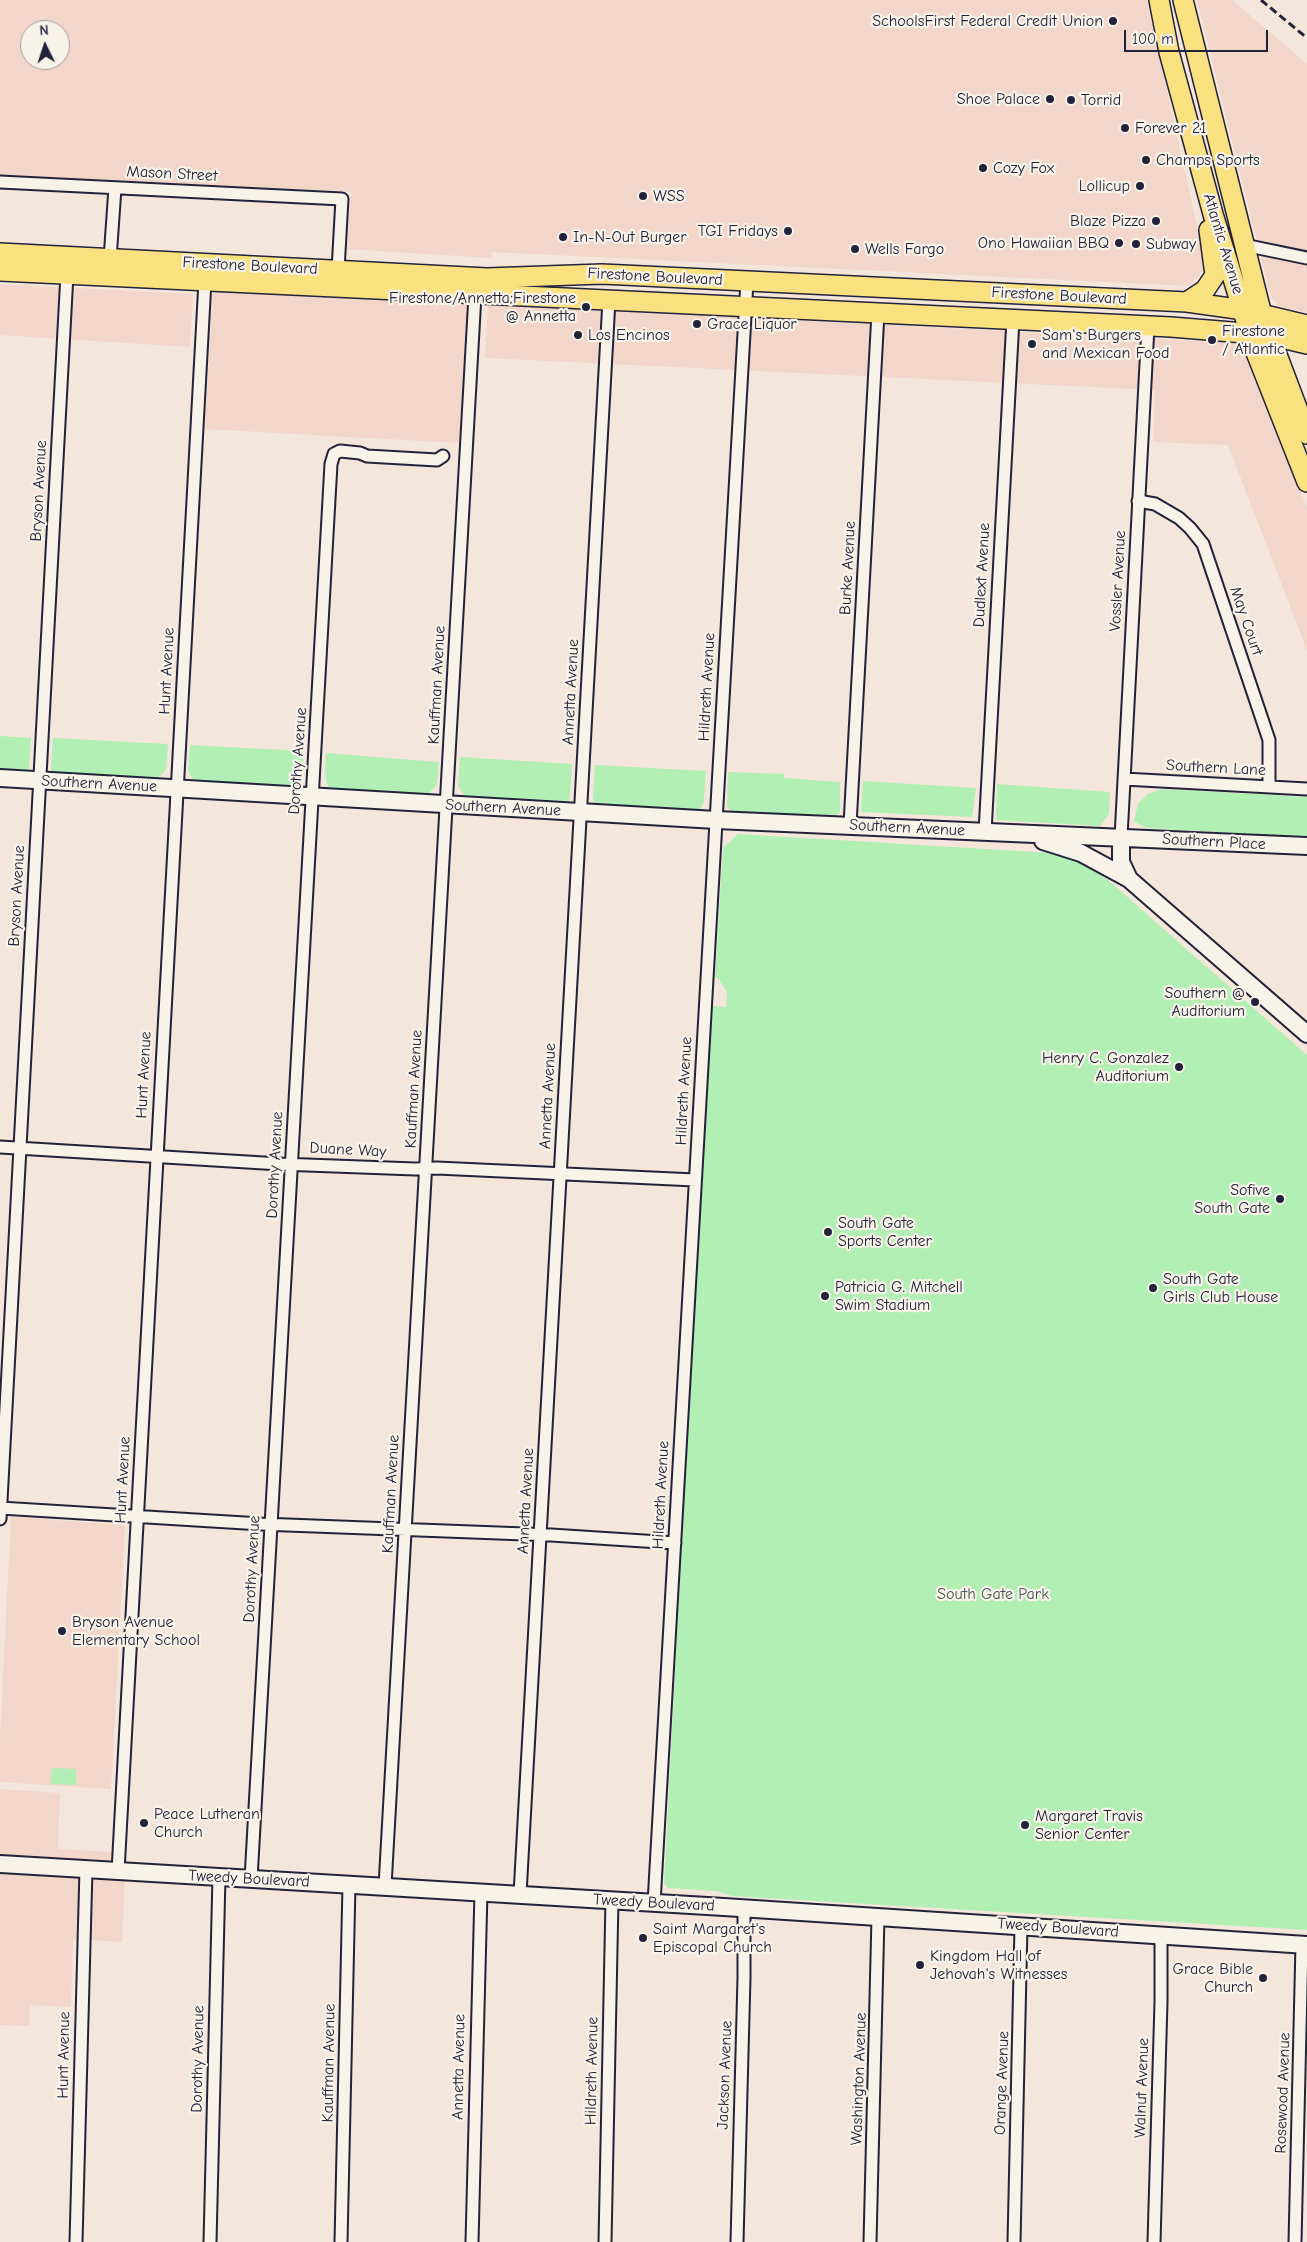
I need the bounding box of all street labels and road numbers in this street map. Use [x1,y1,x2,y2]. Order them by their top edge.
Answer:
street label: Mason Street [126,162,218,186]
street label: Atlantic Avenue [1199,191,1247,297]
street label: Firestone Boulevard [182,253,318,279]
street label: Firestone Boulevard [587,264,723,290]
street label: Firestone Boulevard [991,283,1127,309]
street label: Bryson Avenue [27,440,51,542]
street label: Burke Avenue [836,521,860,615]
street label: Dudlext Avenue [970,522,994,628]
street label: Vossler Avenue [1106,530,1130,632]
street label: May Court [1225,584,1267,658]
street label: Kauffman Avenue [424,625,450,745]
street label: Hunt Avenue [155,627,179,715]
street label: Hildreth Avenue [695,632,719,742]
street label: Annetta Avenue [559,639,583,745]
street label: Dorothy Avenue [285,707,311,815]
street label: Southern Lane [1166,756,1266,780]
street label: Southern Avenue [41,771,157,797]
street label: Southern Avenue [445,795,561,821]
street label: Southern Avenue [849,815,965,841]
street label: Southern Place [1162,830,1266,854]
street label: Bryson Avenue [5,845,29,947]
street label: Kauffman Avenue [401,1029,427,1149]
street label: Hunt Avenue [132,1031,156,1119]
street label: Hildreth Avenue [672,1036,696,1146]
street label: Annetta Avenue [536,1043,560,1149]
street label: Dorothy Avenue [263,1111,287,1219]
street label: Duane Way [309,1138,387,1162]
street label: Kauffman Avenue [378,1434,404,1554]
street label: Hunt Avenue [111,1436,135,1524]
street label: Hildreth Avenue [649,1440,673,1550]
street label: Annetta Avenue [514,1448,538,1554]
street label: Dorothy Avenue [240,1515,264,1623]
street label: Tweedy Boulevard [188,1866,310,1892]
street label: Tweedy Boulevard [593,1890,715,1916]
street label: Tweedy Boulevard [997,1914,1119,1942]
street label: Kauffman Avenue [318,2003,340,2123]
street label: Dorothy Avenue [187,2005,209,2113]
street label: Hunt Avenue [54,2011,74,2099]
street label: Washington Avenue [847,2012,871,2146]
street label: Annetta Avenue [448,2014,470,2120]
street label: Hildreth Avenue [581,2017,603,2125]
street label: Jackson Avenue [714,2020,736,2130]
street label: Orange Avenue [991,2031,1013,2135]
street label: Rosewood Avenue [1271,2032,1295,2154]
street label: Walnut Avenue [1131,2038,1153,2138]

